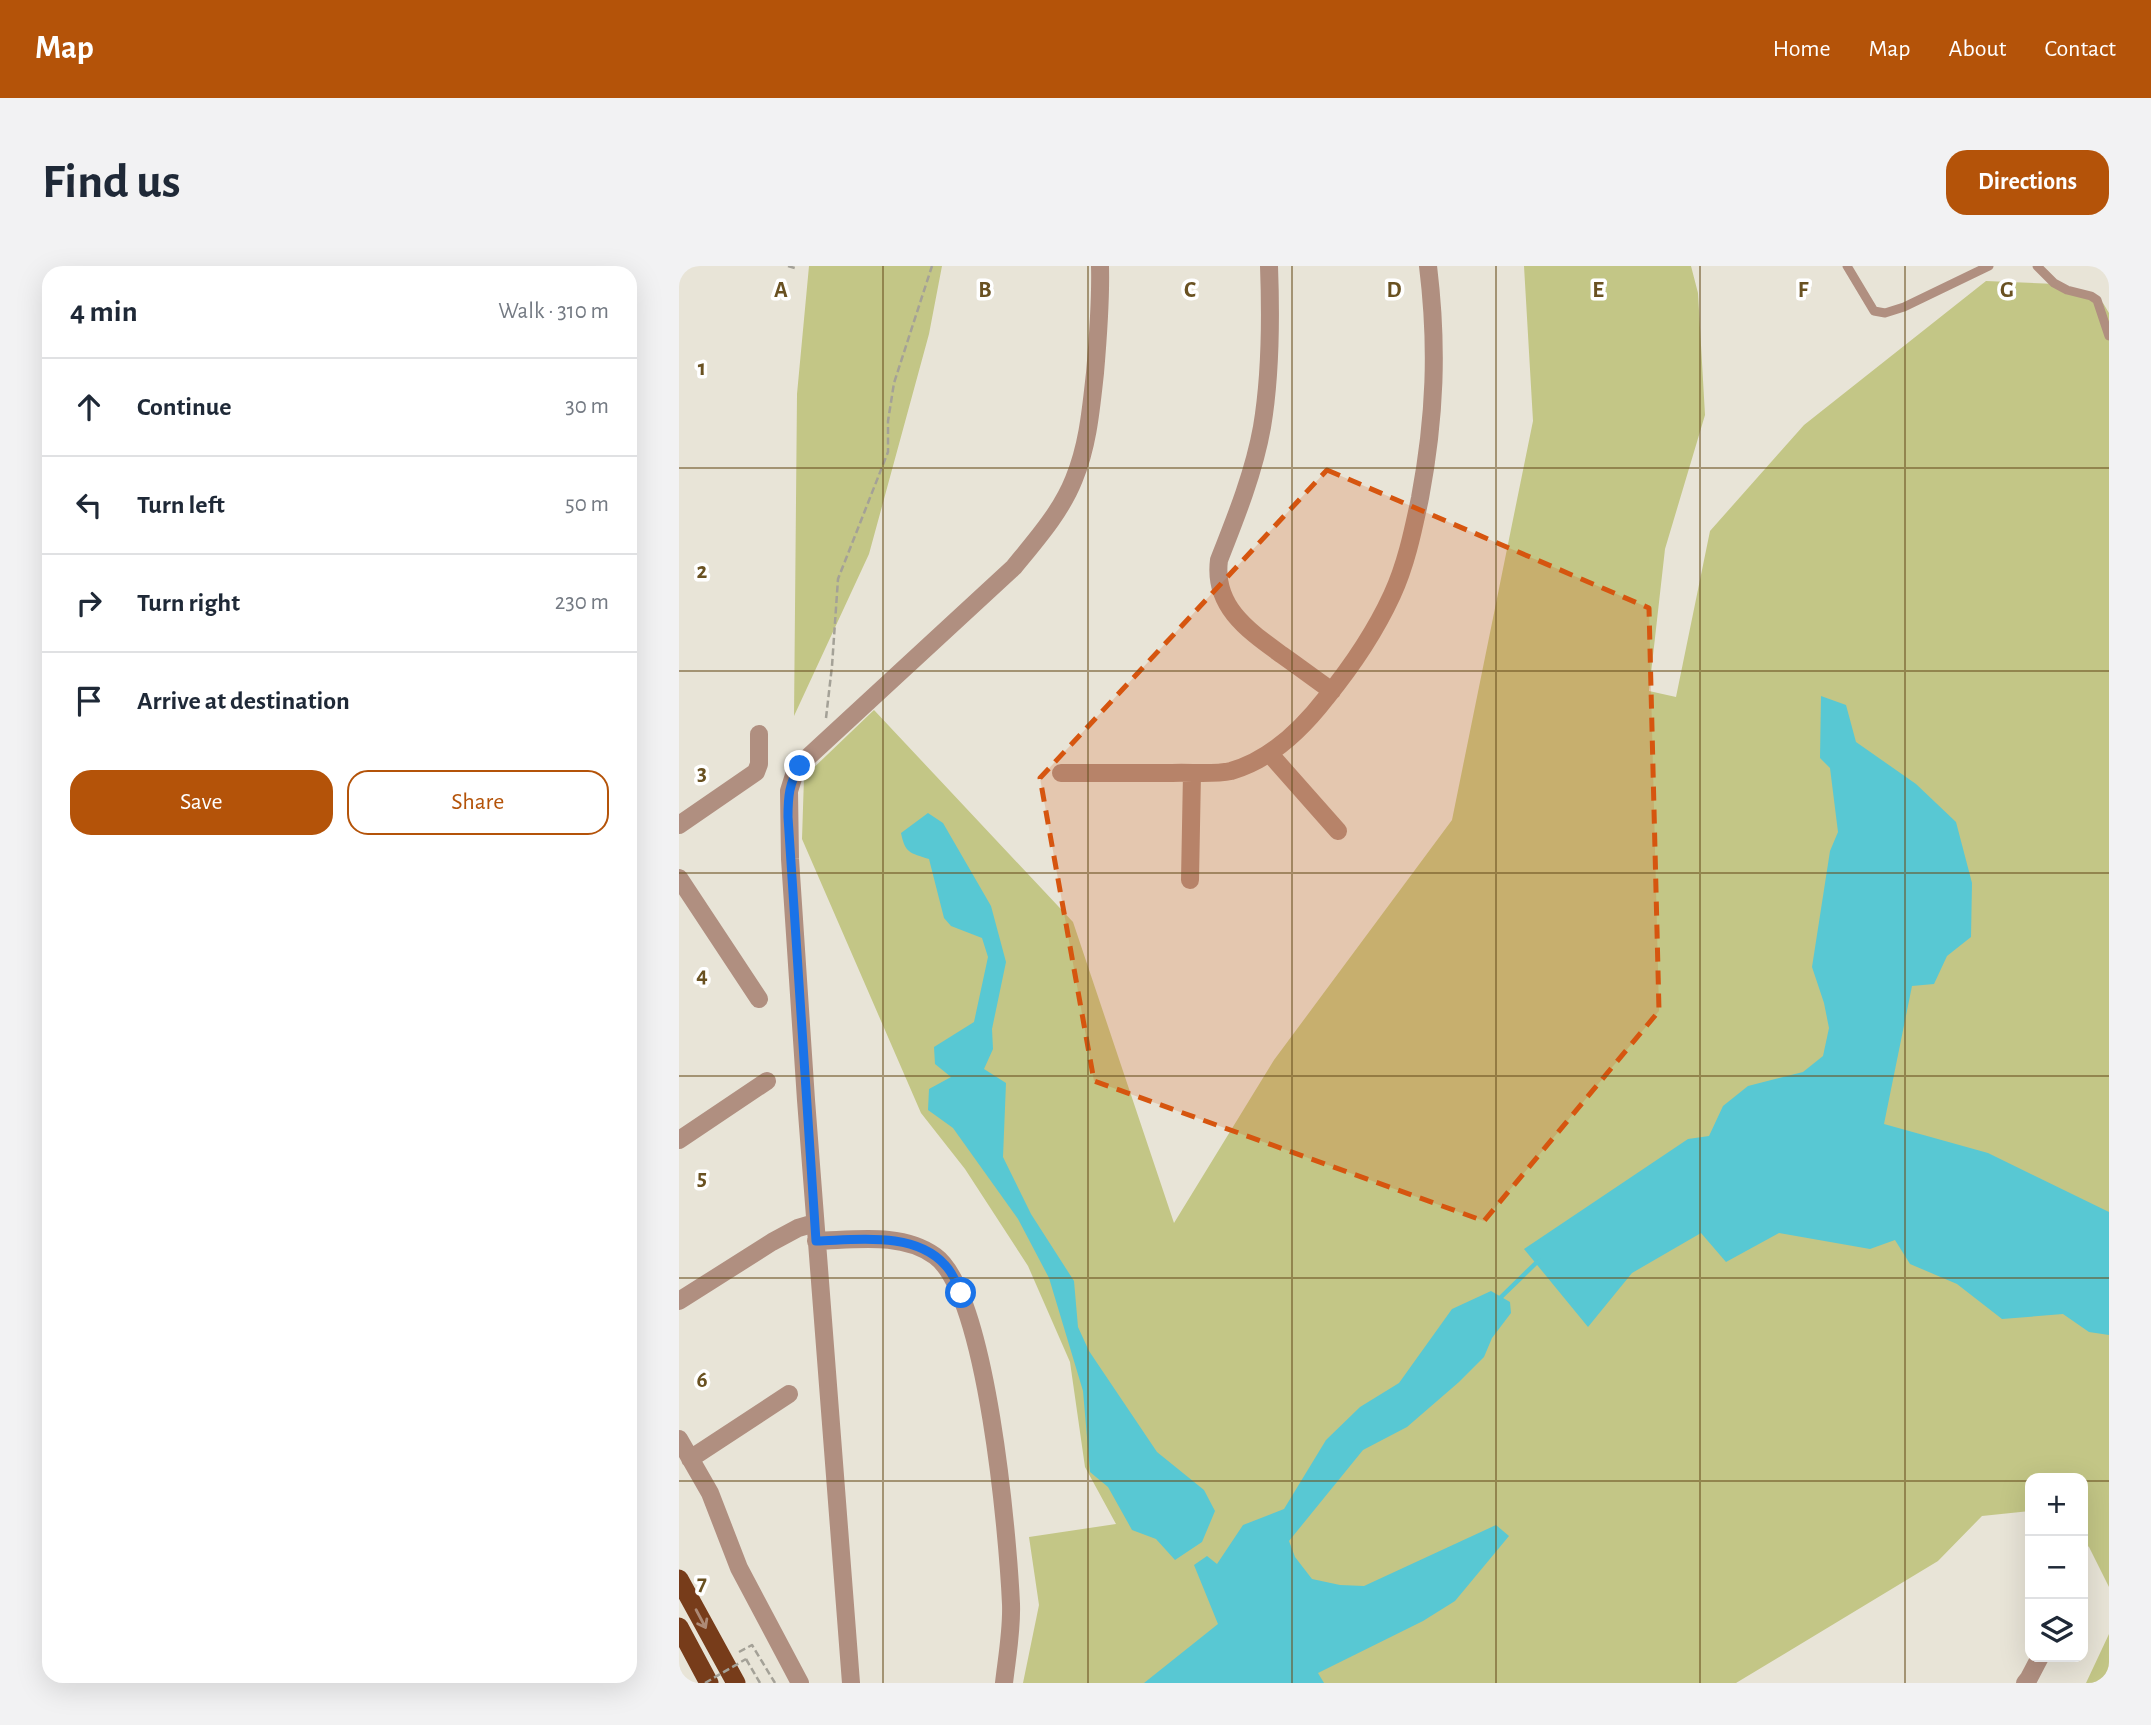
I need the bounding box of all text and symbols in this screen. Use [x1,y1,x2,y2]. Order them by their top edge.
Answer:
text: Map [35,32,94,65]
text: Home [1773,37,1831,61]
text: Map [1869,37,1911,61]
text: About [1949,37,2006,61]
text: Contact [2044,37,2116,61]
button: Directions [1946,150,2109,215]
text: Find us [42,158,181,207]
text: A [774,279,788,302]
text: B [978,279,992,302]
text: C [1184,279,1196,302]
text: D [1386,279,1402,302]
text: E [1592,279,1604,302]
text: F [1798,279,1809,302]
text: G [2000,279,2014,302]
text: 4 min [70,297,138,327]
text: Walk · 310 m [498,300,609,323]
text: 1 [698,357,706,380]
icon: ahead [70,388,108,426]
text: Continue [137,394,232,420]
text: 30 m [565,395,609,418]
icon: left [70,486,108,524]
text: Turn left [137,492,225,518]
text: 50 m [565,493,609,516]
text: 2 [697,560,708,583]
icon: right [70,584,108,622]
text: Turn right [137,590,240,616]
text: 230 m [555,591,609,614]
icon: arrive [70,682,108,720]
text: Arrive at destination [137,688,350,714]
route end [784,750,815,781]
text: 3 [697,762,707,785]
button: Save [70,770,333,835]
button: Share [347,770,609,835]
text: 4 [696,964,708,987]
text: 5 [697,1167,707,1190]
route start [945,1277,976,1308]
text: 6 [696,1369,708,1392]
map controls [2025,1473,2088,1662]
button: + [2025,1473,2088,1536]
button: − [2025,1536,2088,1599]
text: 7 [697,1572,707,1595]
button: layers [2025,1599,2088,1662]
one-way arrow [695,1608,708,1629]

